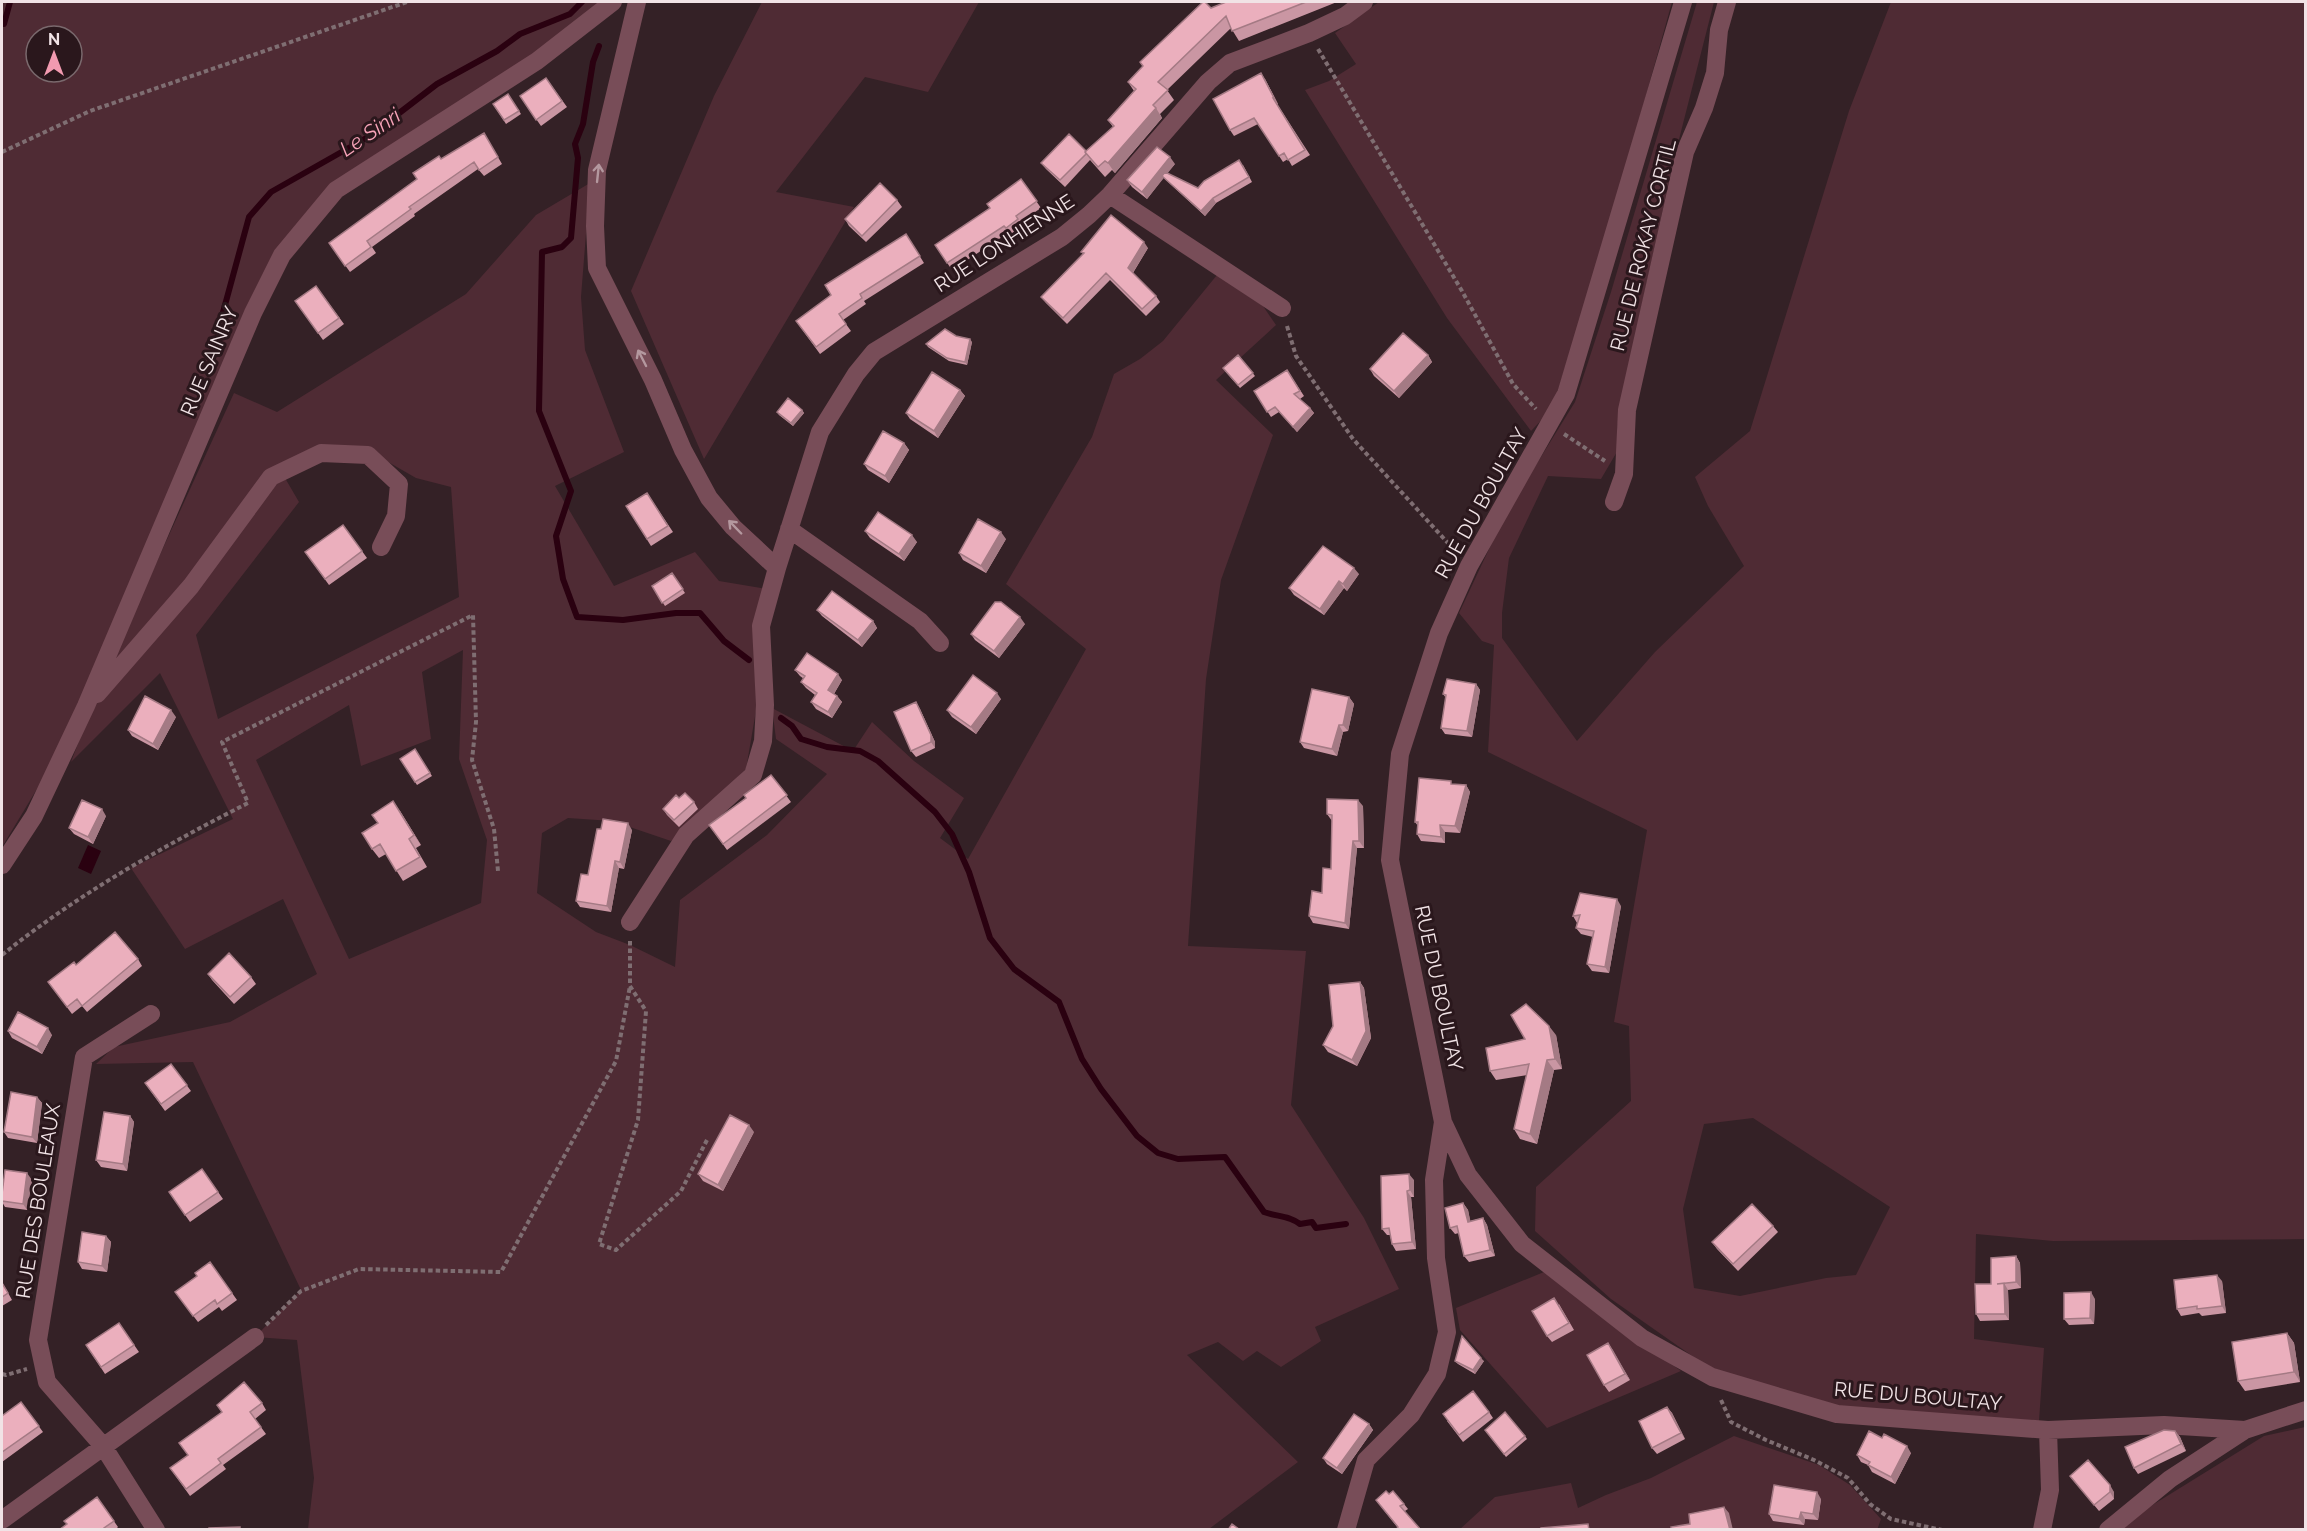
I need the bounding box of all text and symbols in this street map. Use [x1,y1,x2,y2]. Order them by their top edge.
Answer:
north arrow [24,24,84,84]
text: N [48,30,60,49]
water label: Le Sinri [335,102,406,161]
street label: RUE DE ROKAY CORTIL [1605,136,1681,353]
one-way arrow [593,164,604,184]
street label: RUE LONHIENNE [930,189,1078,297]
street label: RUE SAINRY [175,303,243,419]
one-way arrow [636,349,647,367]
street label: RUE DU BOULTAY [1430,423,1532,583]
one-way arrow [728,520,742,535]
street label: RUE DU BOULTAY [1410,903,1468,1073]
street label: RUE DES BOULEAUX [11,1101,65,1300]
street label: RUE DU BOULTAY [1833,1377,2003,1415]

